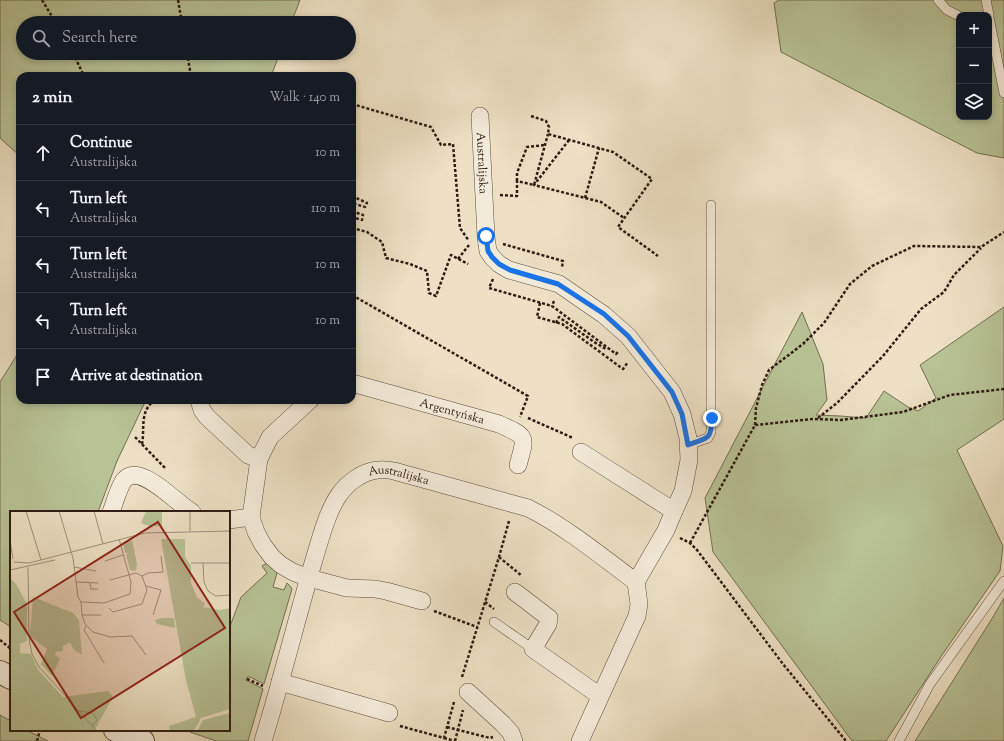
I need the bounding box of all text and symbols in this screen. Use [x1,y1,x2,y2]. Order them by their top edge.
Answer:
map controls [956,12,992,120]
button: + [956,12,992,48]
search box [16,16,356,60]
icon: search [30,27,52,49]
text: Search here [62,28,137,49]
button: − [956,48,992,84]
button: layers [956,84,992,120]
text: 2 min [32,86,73,110]
text: Walk · 140 m [269,89,340,107]
street label: Australijska [471,132,492,195]
text: Continue [70,133,132,154]
icon: ahead [32,142,54,164]
text: 10 m [315,144,340,162]
text: Australijska [70,154,137,172]
text: Turn left [70,189,127,210]
icon: left [32,198,54,220]
text: 110 m [311,200,340,218]
text: Australijska [70,210,137,228]
route start [477,227,495,245]
text: Turn left [70,245,127,266]
icon: left [32,254,54,276]
text: 10 m [315,256,340,274]
text: Australijska [70,266,137,284]
text: Turn left [70,301,127,322]
icon: left [32,310,54,332]
text: 10 m [315,312,340,330]
text: Australijska [70,322,137,340]
icon: arrive [32,366,54,388]
text: Arrive at destination [70,366,203,387]
street label: Argentyńska [418,394,487,430]
route end [703,409,721,427]
street label: Australijska [367,461,432,490]
inset map [10,511,230,731]

